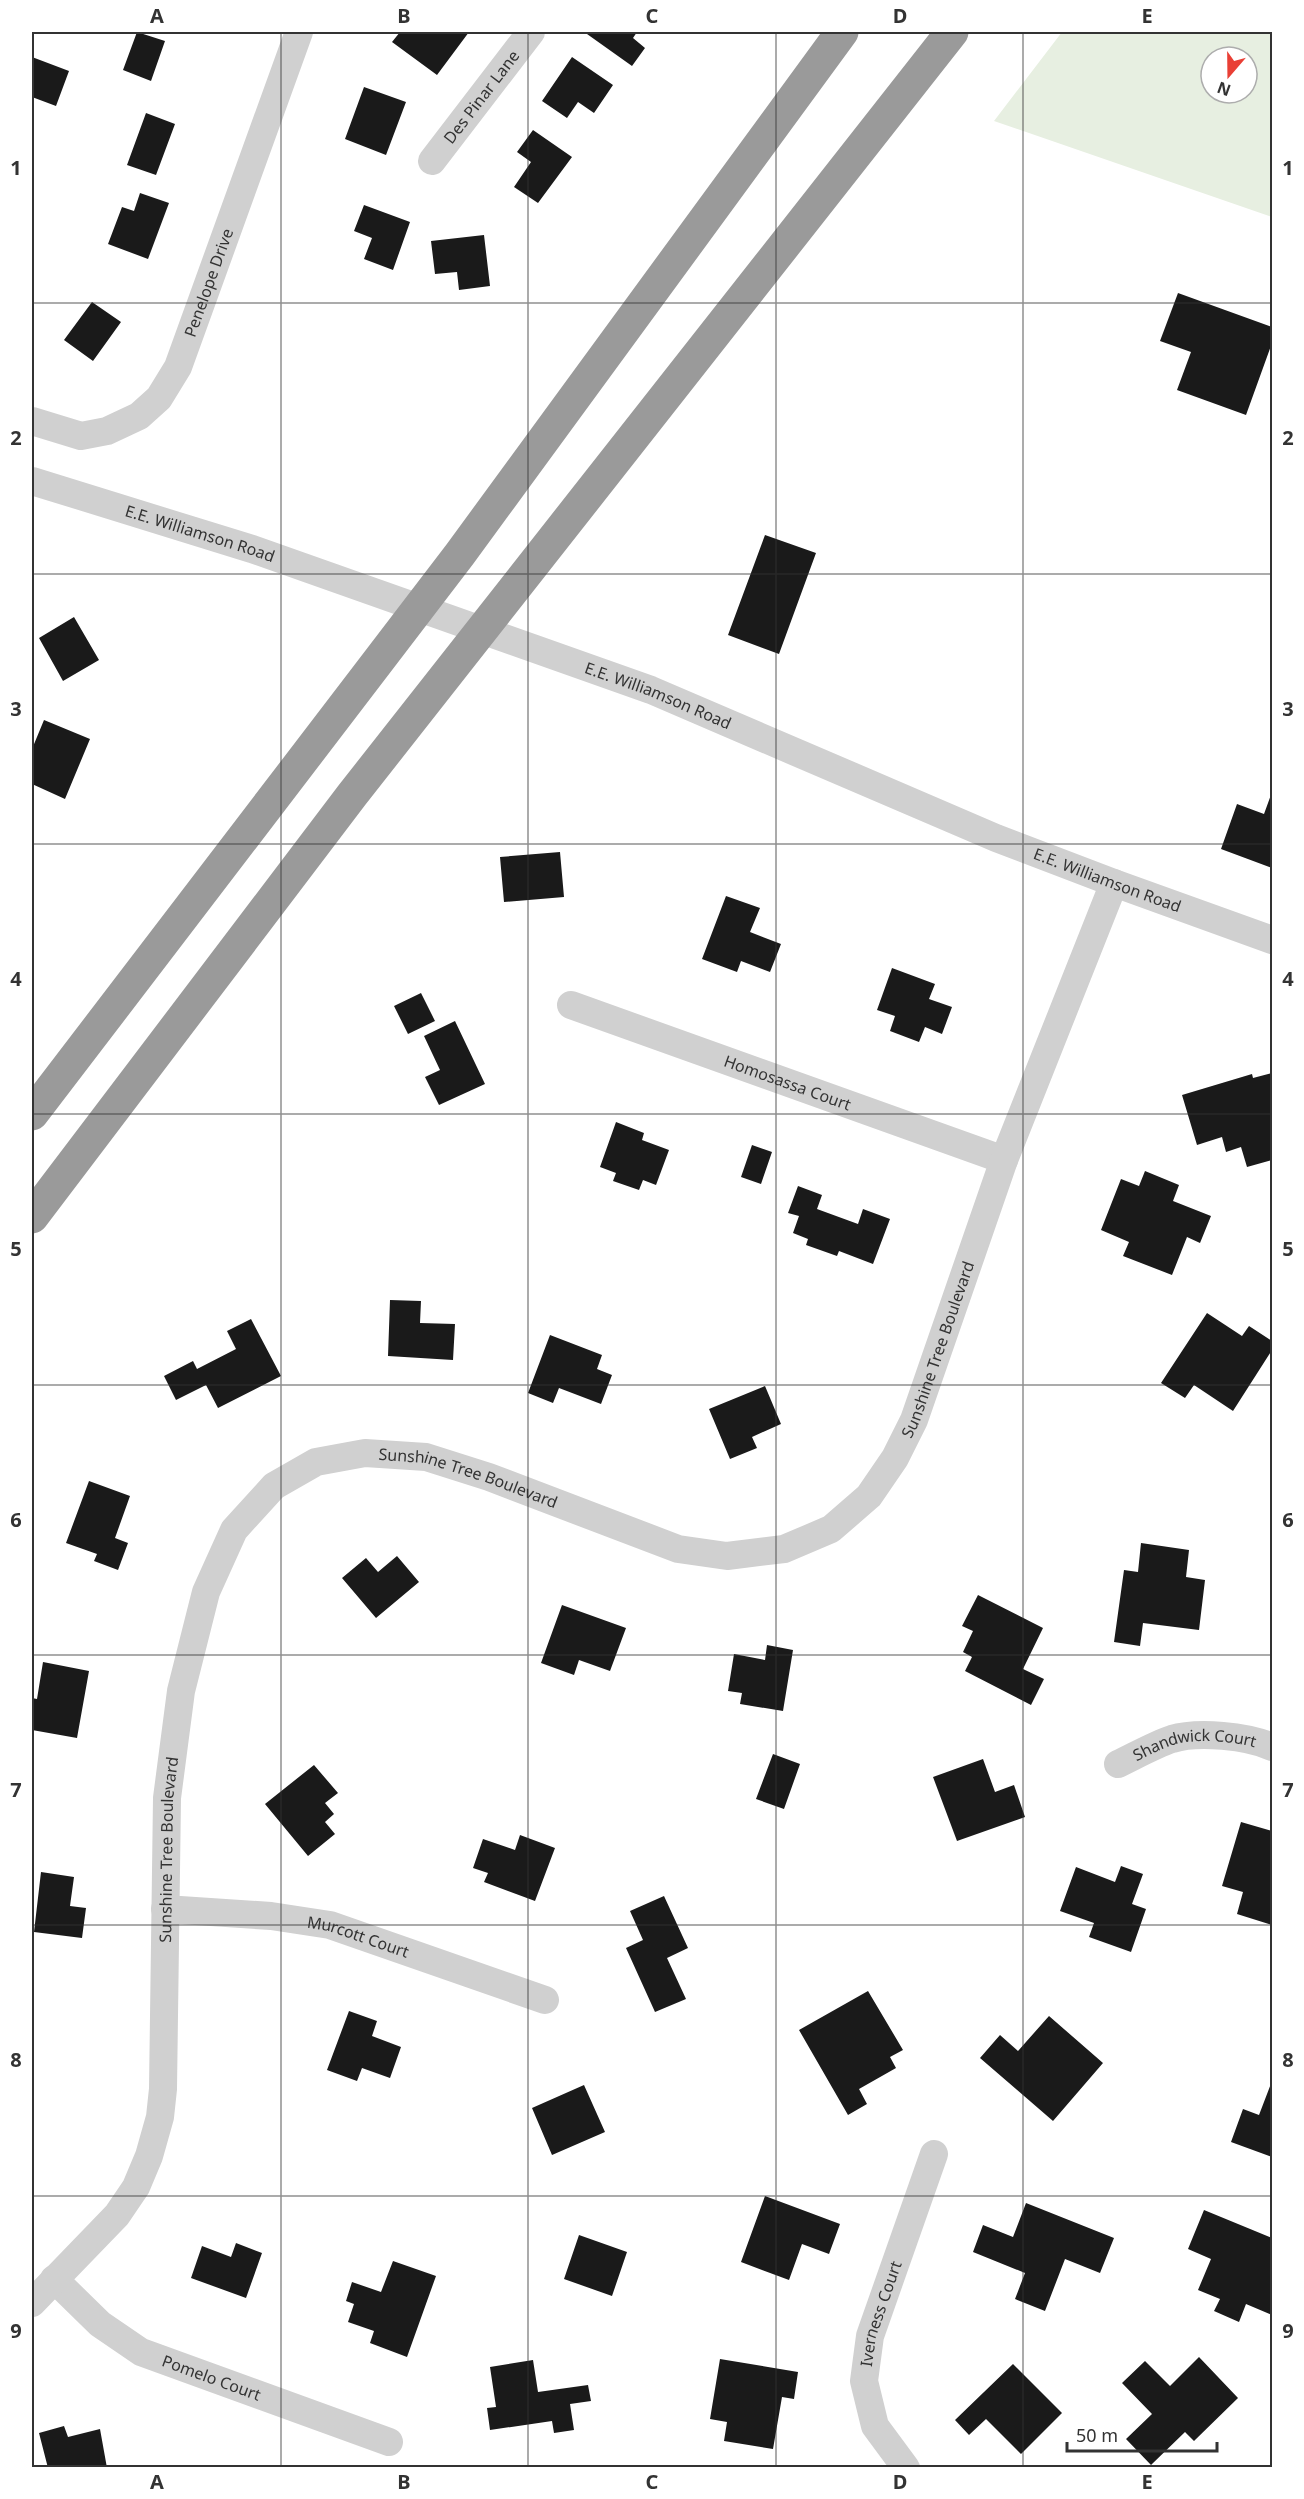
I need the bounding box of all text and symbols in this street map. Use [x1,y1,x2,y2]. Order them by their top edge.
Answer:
text: A [150,2,164,29]
text: B [397,2,411,29]
text: C [646,2,659,29]
text: D [893,2,907,29]
text: E [1141,2,1153,29]
street label: Des Pinar Lane [438,45,524,148]
north arrow [1199,45,1259,105]
text: N [1214,77,1234,102]
text: 1 [10,154,22,181]
text: 1 [1282,154,1294,181]
street label: Penelope Drive [179,225,238,340]
text: 2 [10,424,22,451]
text: 2 [1282,424,1294,451]
street label: E.E. Williamson Road [122,499,278,567]
street label: E.E. Williamson Road [582,657,735,734]
text: 3 [10,695,22,722]
text: 3 [1282,695,1294,722]
street label: E.E. Williamson Road [1031,842,1184,917]
text: 4 [10,965,22,992]
text: 4 [1282,965,1294,992]
street label: Homosassa Court [721,1050,854,1115]
text: 5 [10,1235,22,1262]
text: 5 [1282,1235,1294,1262]
street label: Sunshine Tree Boulevard [896,1258,979,1442]
street label: Sunshine Tree Boulevard [378,1443,561,1513]
text: 6 [10,1506,22,1533]
text: 6 [1282,1506,1294,1533]
street label: Shandwick Court [1129,1724,1259,1766]
street label: Sunshine Tree Boulevard [154,1755,183,1943]
text: 7 [10,1776,22,1803]
text: 7 [1282,1776,1294,1803]
street label: Murcott Court [306,1911,412,1963]
text: 8 [10,2046,22,2073]
text: 8 [1282,2046,1294,2073]
street label: Iverness Court [855,2258,907,2368]
text: 9 [10,2317,22,2344]
text: 9 [1282,2317,1294,2344]
street label: Pomelo Court [159,2350,264,2406]
scale bar [1067,2415,1217,2453]
text: 50 m [1076,2423,1118,2447]
text: A [150,2468,164,2495]
text: B [397,2468,411,2495]
text: C [646,2468,659,2495]
text: D [893,2468,907,2495]
text: E [1141,2468,1153,2495]

